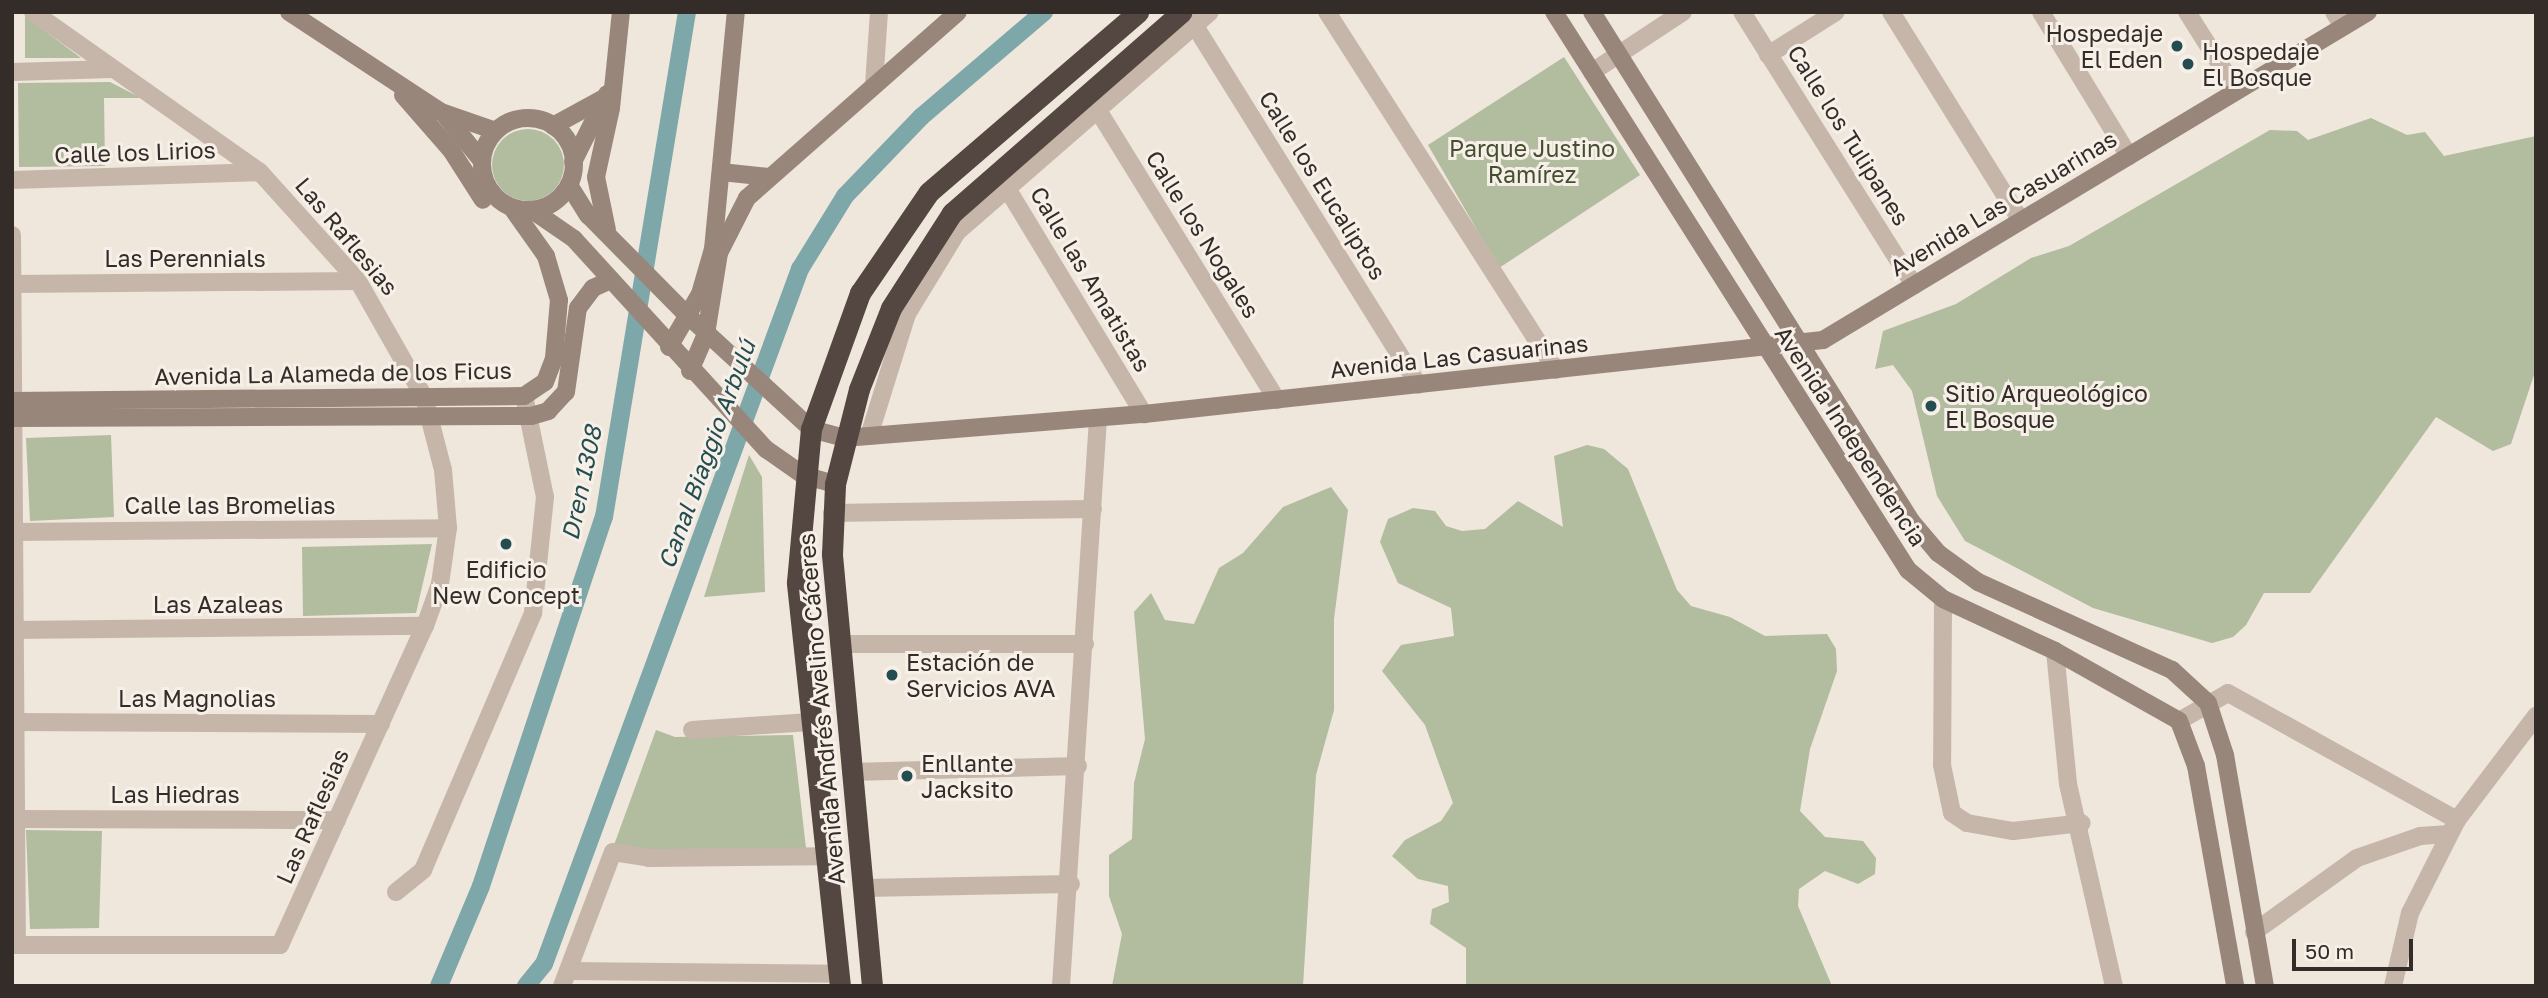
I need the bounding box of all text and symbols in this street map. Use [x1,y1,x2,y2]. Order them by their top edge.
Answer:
place label: Hospedaje El Eden [2045,19,2163,73]
place label: Hospedaje El Bosque [2202,37,2320,91]
marker: Hospedaje El Eden [2169,38,2185,54]
street label: Calle los Tulipanes [1782,40,1916,230]
marker: Hospedaje El Bosque [2180,56,2196,72]
street label: Calle los Eucaliptos [1254,85,1392,285]
street label: Avenida Las Casuarinas [1885,124,2121,282]
park label: Parque Justino Ramírez [1449,134,1615,188]
street label: Calle los Lirios [54,135,216,169]
street label: Calle los Nogales [1140,145,1266,323]
street label: Las Raflesias [290,172,404,300]
street label: Calle las Amatistas [1025,181,1157,377]
street label: Las Perennials [104,244,266,272]
street label: Avenida Independencia [1769,321,1933,551]
street label: Avenida Las Casuarinas [1329,329,1589,383]
water label: Canal Biaggio Arbulú [651,336,761,572]
street label: Avenida La Alameda de los Ficus [154,356,512,390]
place label: Sitio Arqueológico El Bosque [1945,379,2148,433]
marker: Sitio Arqueológico El Bosque [1923,398,1939,414]
water label: Dren 1308 [555,423,607,543]
street label: Calle las Bromelias [125,491,335,519]
street label: Avenida Andrés Avelino Cáceres [792,532,850,886]
marker: Edificio New Concept [498,536,514,552]
place label: Edificio New Concept [432,555,580,609]
street label: Las Azaleas [153,590,283,618]
place label: Estación de Servicios AVA [906,648,1055,702]
marker: Estación de Servicios AVA [884,667,900,683]
street label: Las Magnolias [118,684,276,712]
street label: Las Raflesias [270,744,354,888]
place label: Enllante Jacksito [921,749,1014,803]
marker: Enllante Jacksito [899,768,915,784]
street label: Las Hiedras [110,780,240,808]
scale bar [2296,925,2417,969]
text: 50 m [2305,938,2354,964]

